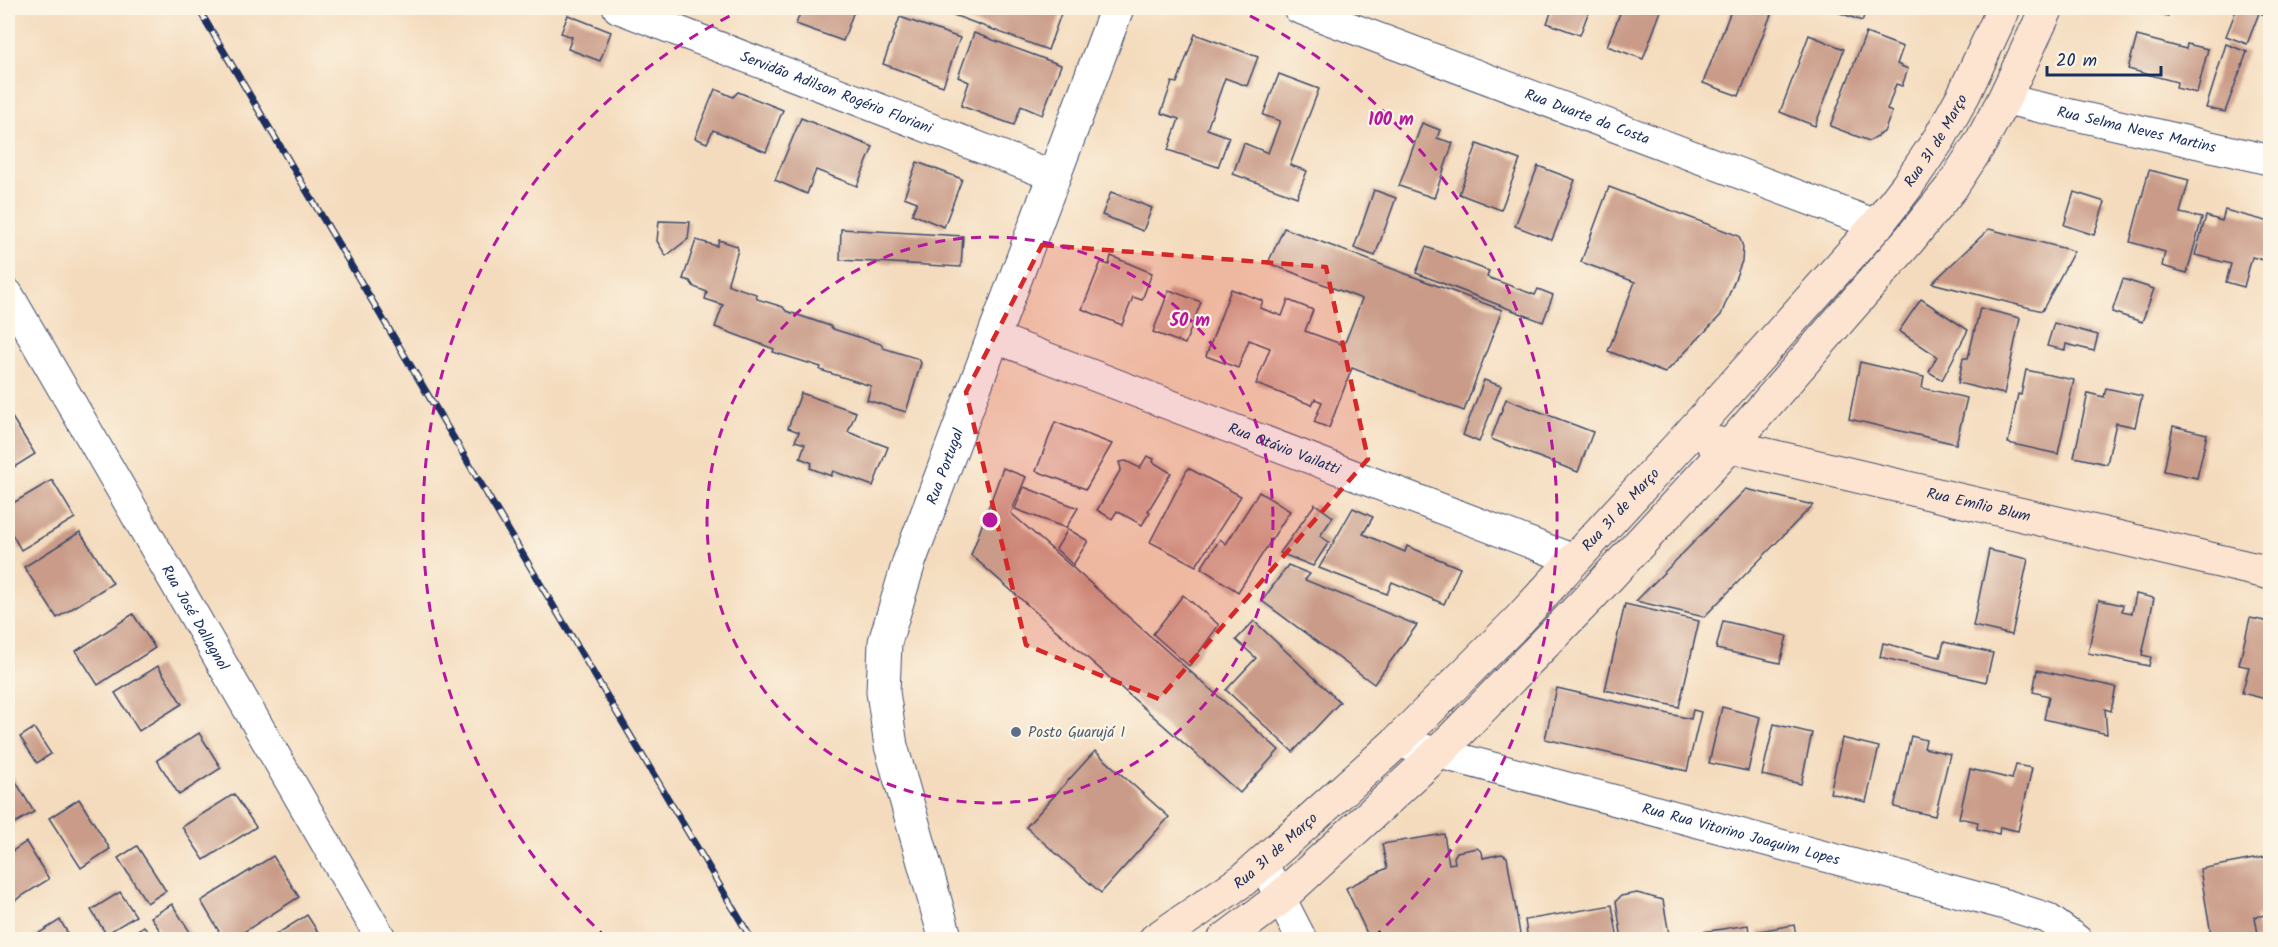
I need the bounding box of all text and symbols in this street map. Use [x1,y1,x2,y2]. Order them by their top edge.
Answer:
scale bar [2047,39,2161,77]
street label: Servidão Adilson Rogério Floriani [736,45,937,142]
text: 20 m [2056,47,2097,76]
street label: Rua Duarte da Costa [1521,83,1653,152]
street label: Rua 31 de Março [1898,90,1975,193]
street label: Rua Selma Neves Martins [2054,101,2219,160]
text: 100 m [1368,106,1414,135]
text: 50 m [1169,307,1210,336]
street label: Rua Otávio Vailatti [1224,417,1345,482]
street label: Rua Portugal [921,425,971,508]
street label: Rua 31 de Março [1577,463,1666,557]
street label: Rua Emílio Blum [1924,482,2033,529]
centre of rings [980,510,1000,530]
street label: Rua José Dallagnol [154,561,235,676]
place label: Posto Guarujá I [1028,721,1125,745]
marker: Posto Guarujá I [1009,725,1023,739]
street label: Rua Rua Vitorino Joaquim Lopes [1639,797,1843,873]
street label: Rua 31 de Março [1229,807,1324,896]

